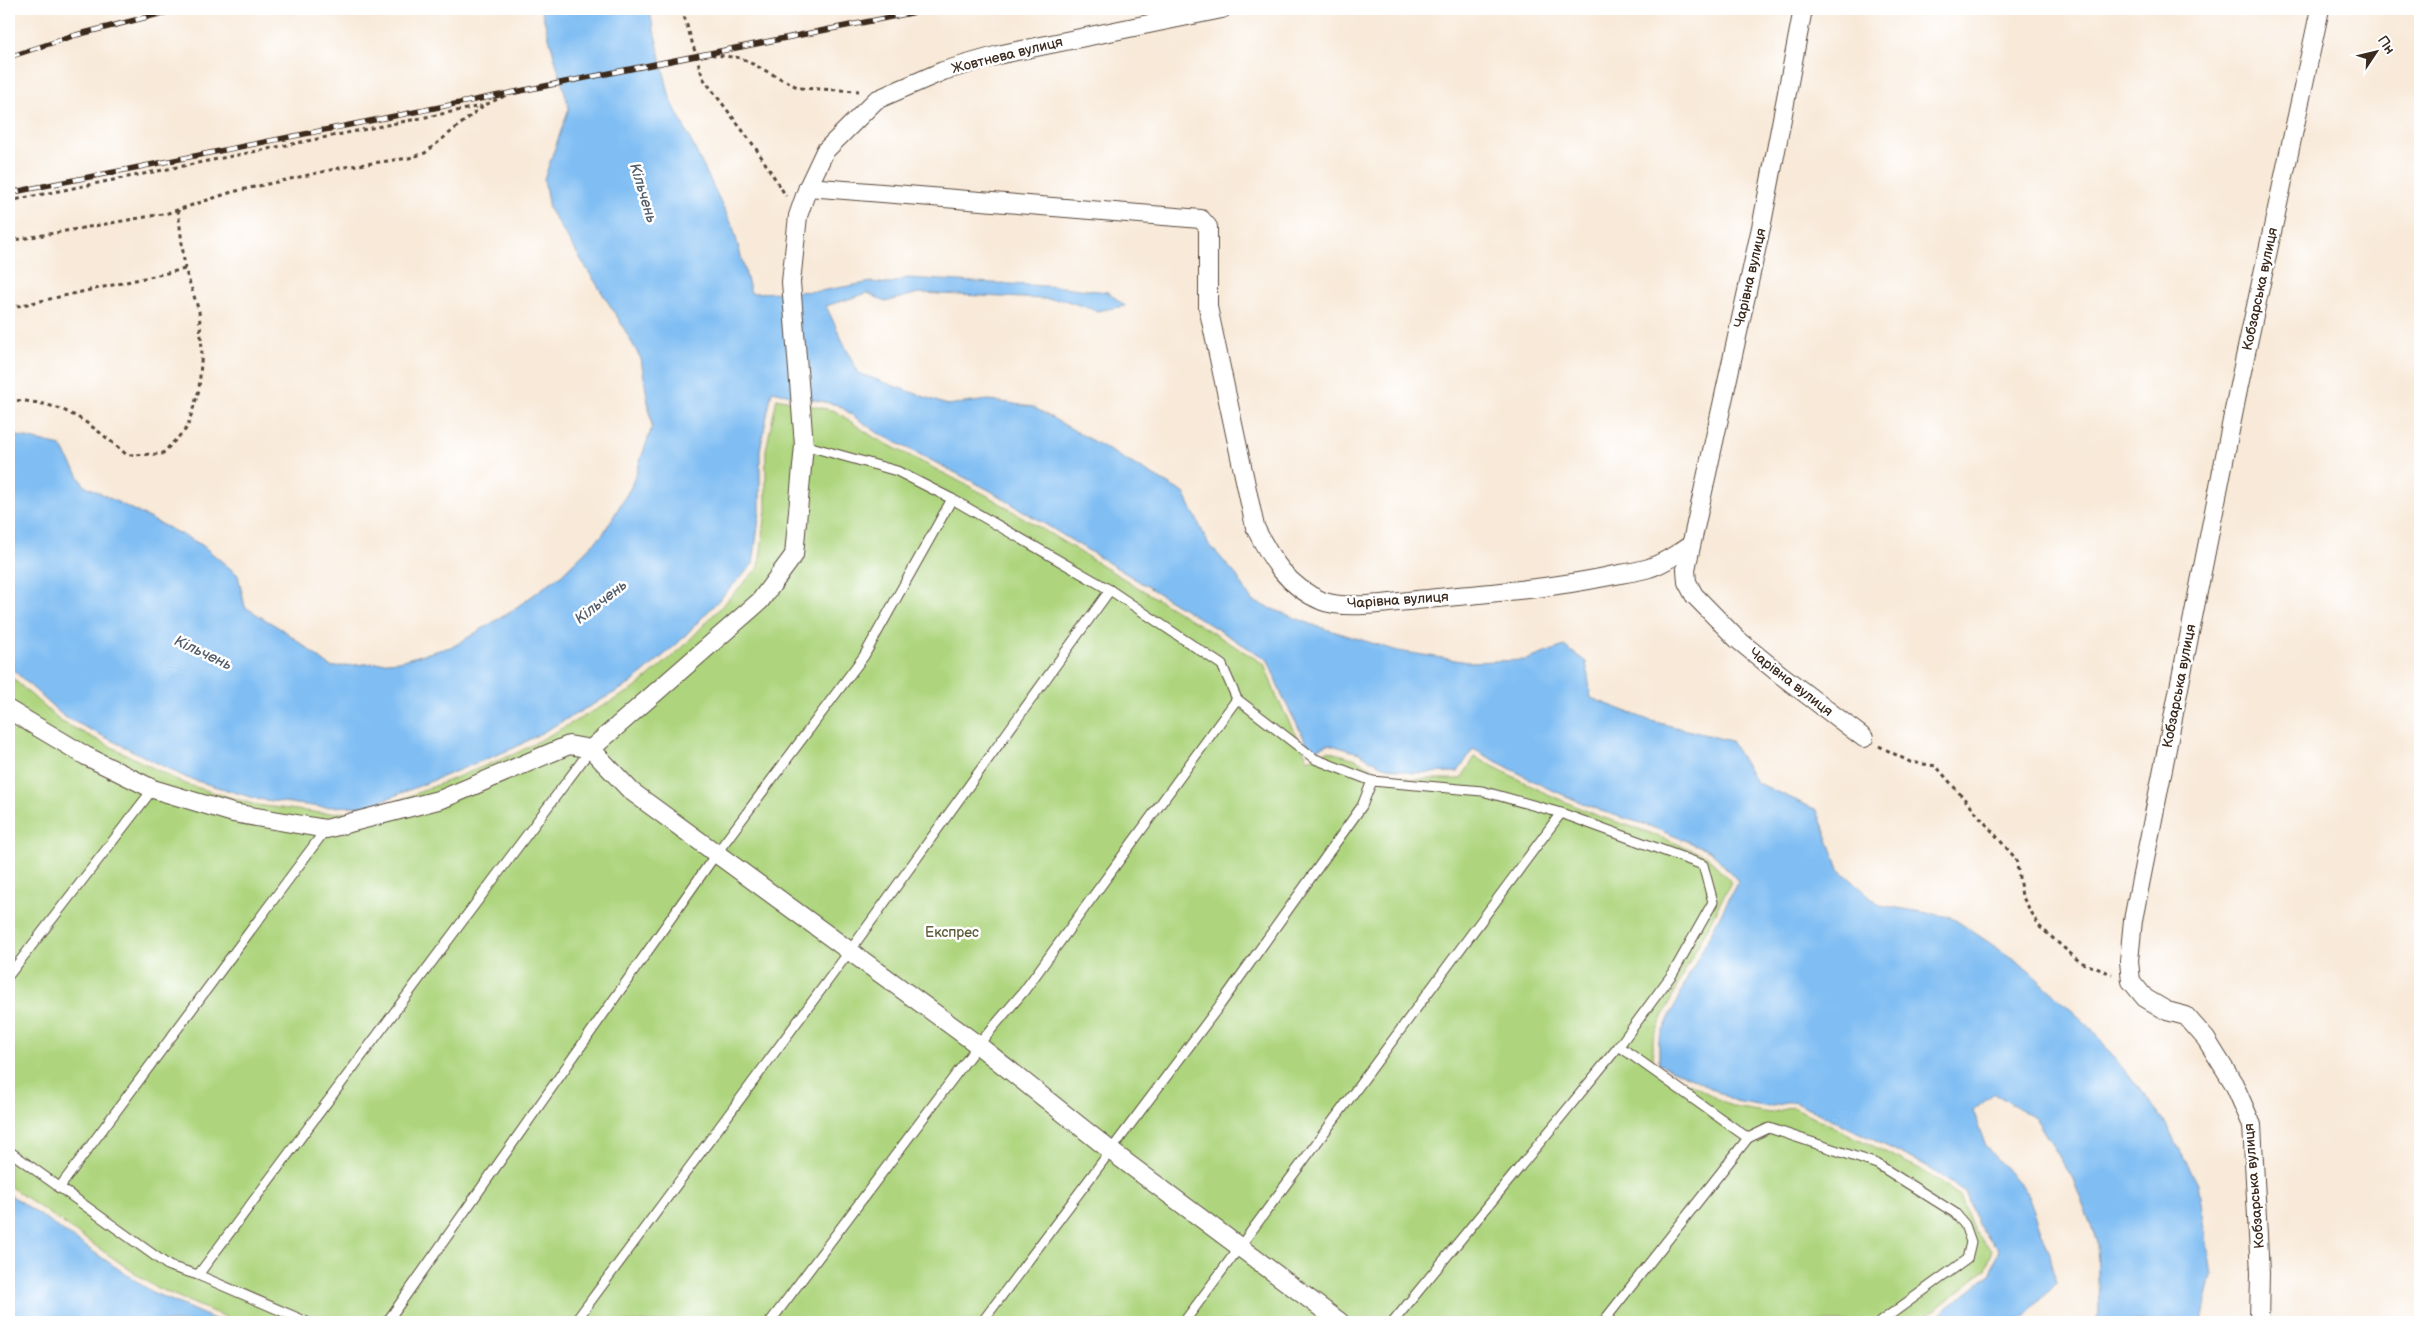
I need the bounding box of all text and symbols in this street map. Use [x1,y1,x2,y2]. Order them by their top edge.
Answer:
north arrow [2352,28,2402,78]
text: Пн [2374,32,2399,57]
street label: Жовтнева вулиця [950,33,1065,77]
water label: Кільчень [625,161,661,225]
street label: Чарівна вулиця [1730,226,1770,329]
street label: Кобзарська вулиця [2239,226,2281,352]
water label: Кільчень [571,576,631,628]
street label: Чарівна вулиця [1347,588,1450,612]
street label: Кобзарська вулиця [2159,623,2199,749]
water label: Кільчень [171,631,235,675]
street label: Чарівна вулиця [1746,644,1837,720]
park label: Експрес [925,924,979,941]
street label: Кобзарська вулиця [2240,1123,2268,1249]

